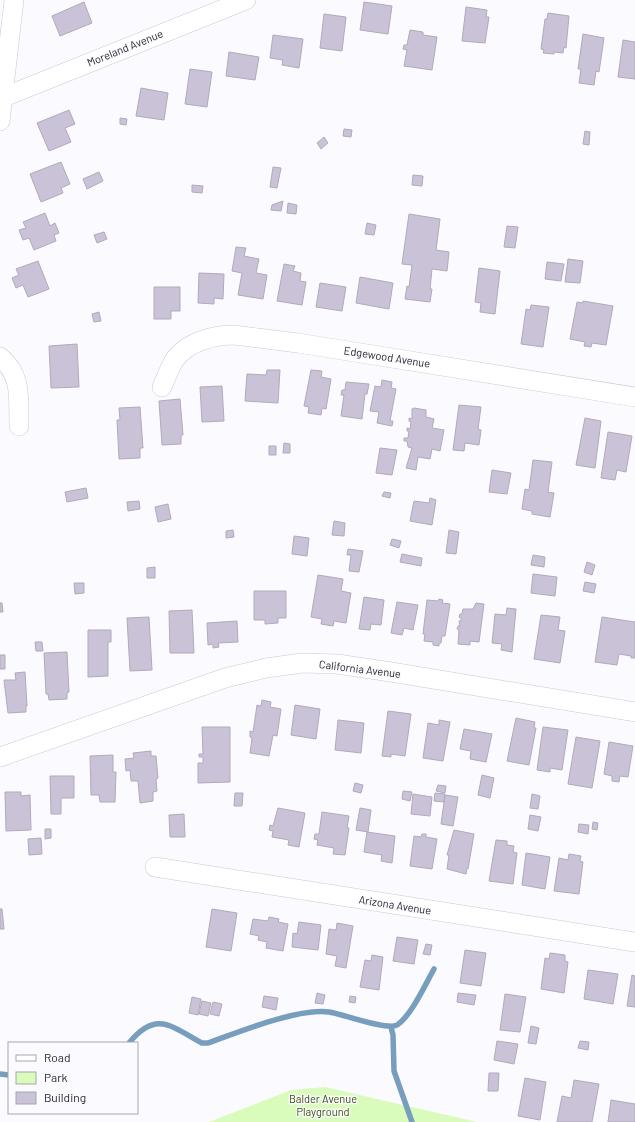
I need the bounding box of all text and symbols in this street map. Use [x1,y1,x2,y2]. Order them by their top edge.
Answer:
street label: Moreland Avenue [85,26,165,69]
street label: Edgewood Avenue [343,343,431,370]
street label: California Avenue [318,657,402,680]
street label: Arizona Avenue [358,892,432,917]
legend [8,1042,138,1114]
text: Road [44,1050,71,1064]
text: Park [44,1070,68,1084]
text: Building [44,1090,86,1104]
park label: Balder Avenue Playground [289,1092,357,1118]

